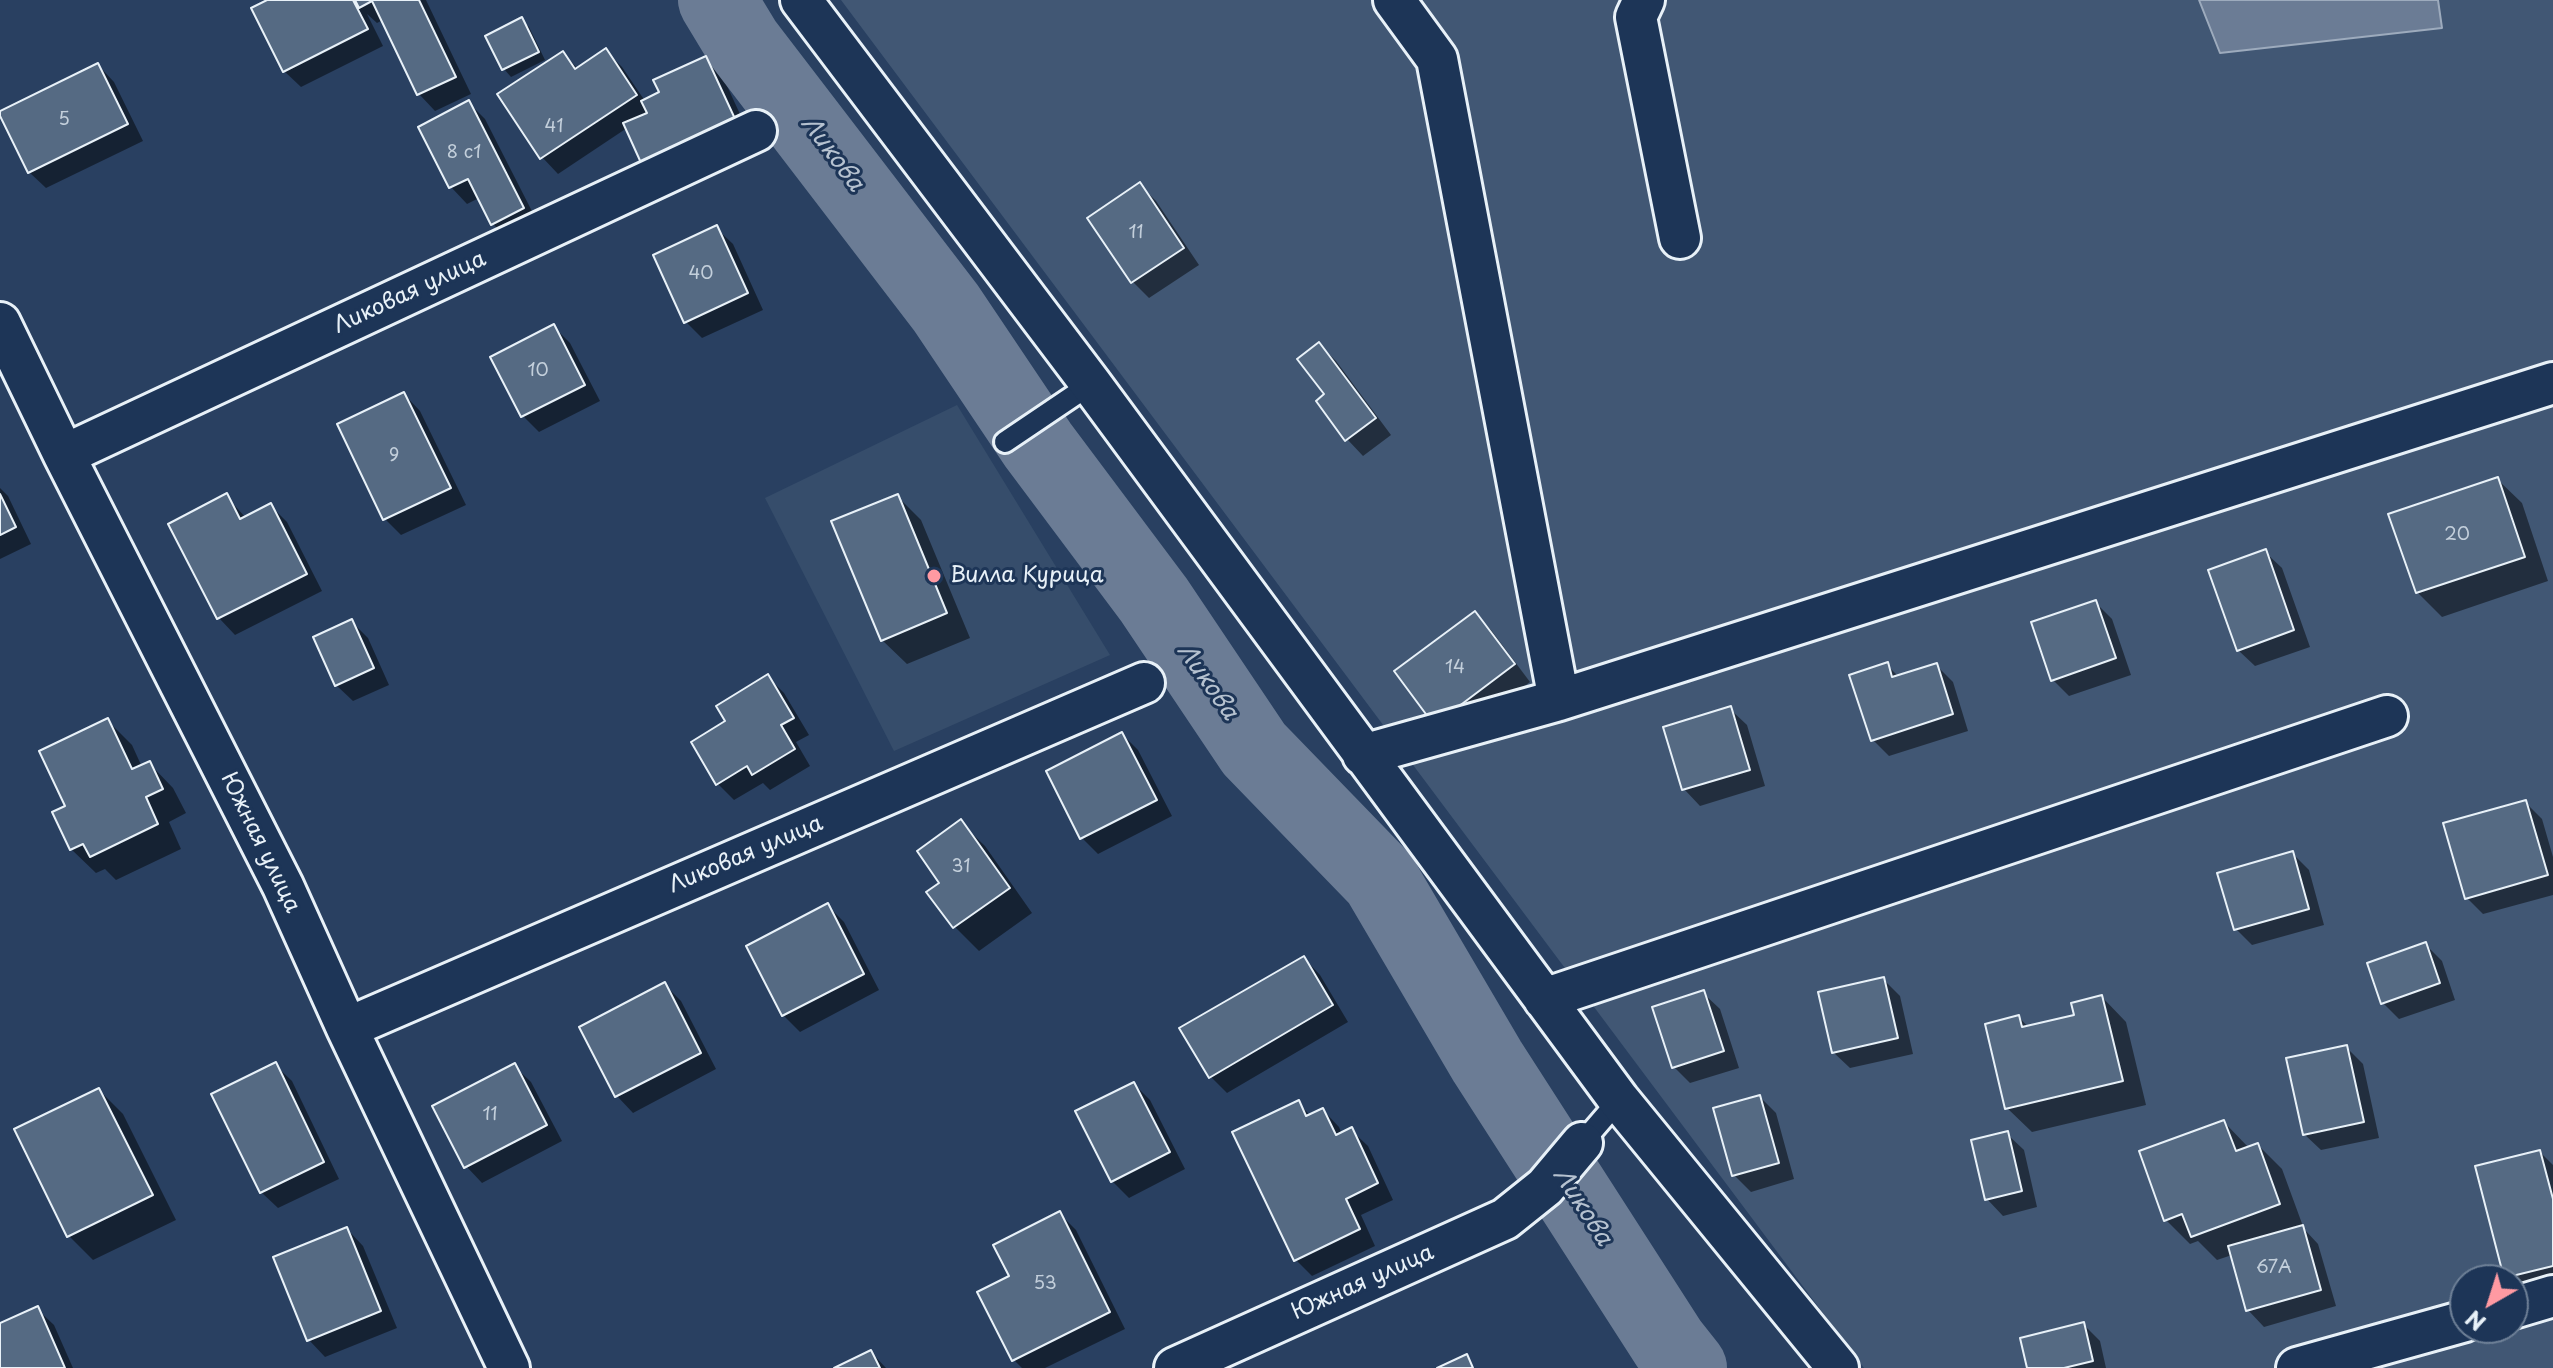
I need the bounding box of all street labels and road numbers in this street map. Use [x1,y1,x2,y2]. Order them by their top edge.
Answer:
street label: Ликовая улица [330,246,490,340]
street label: Южная улица [215,769,305,917]
street label: Ликовая улица [665,811,827,899]
street label: Южная улица [1288,1240,1438,1326]

